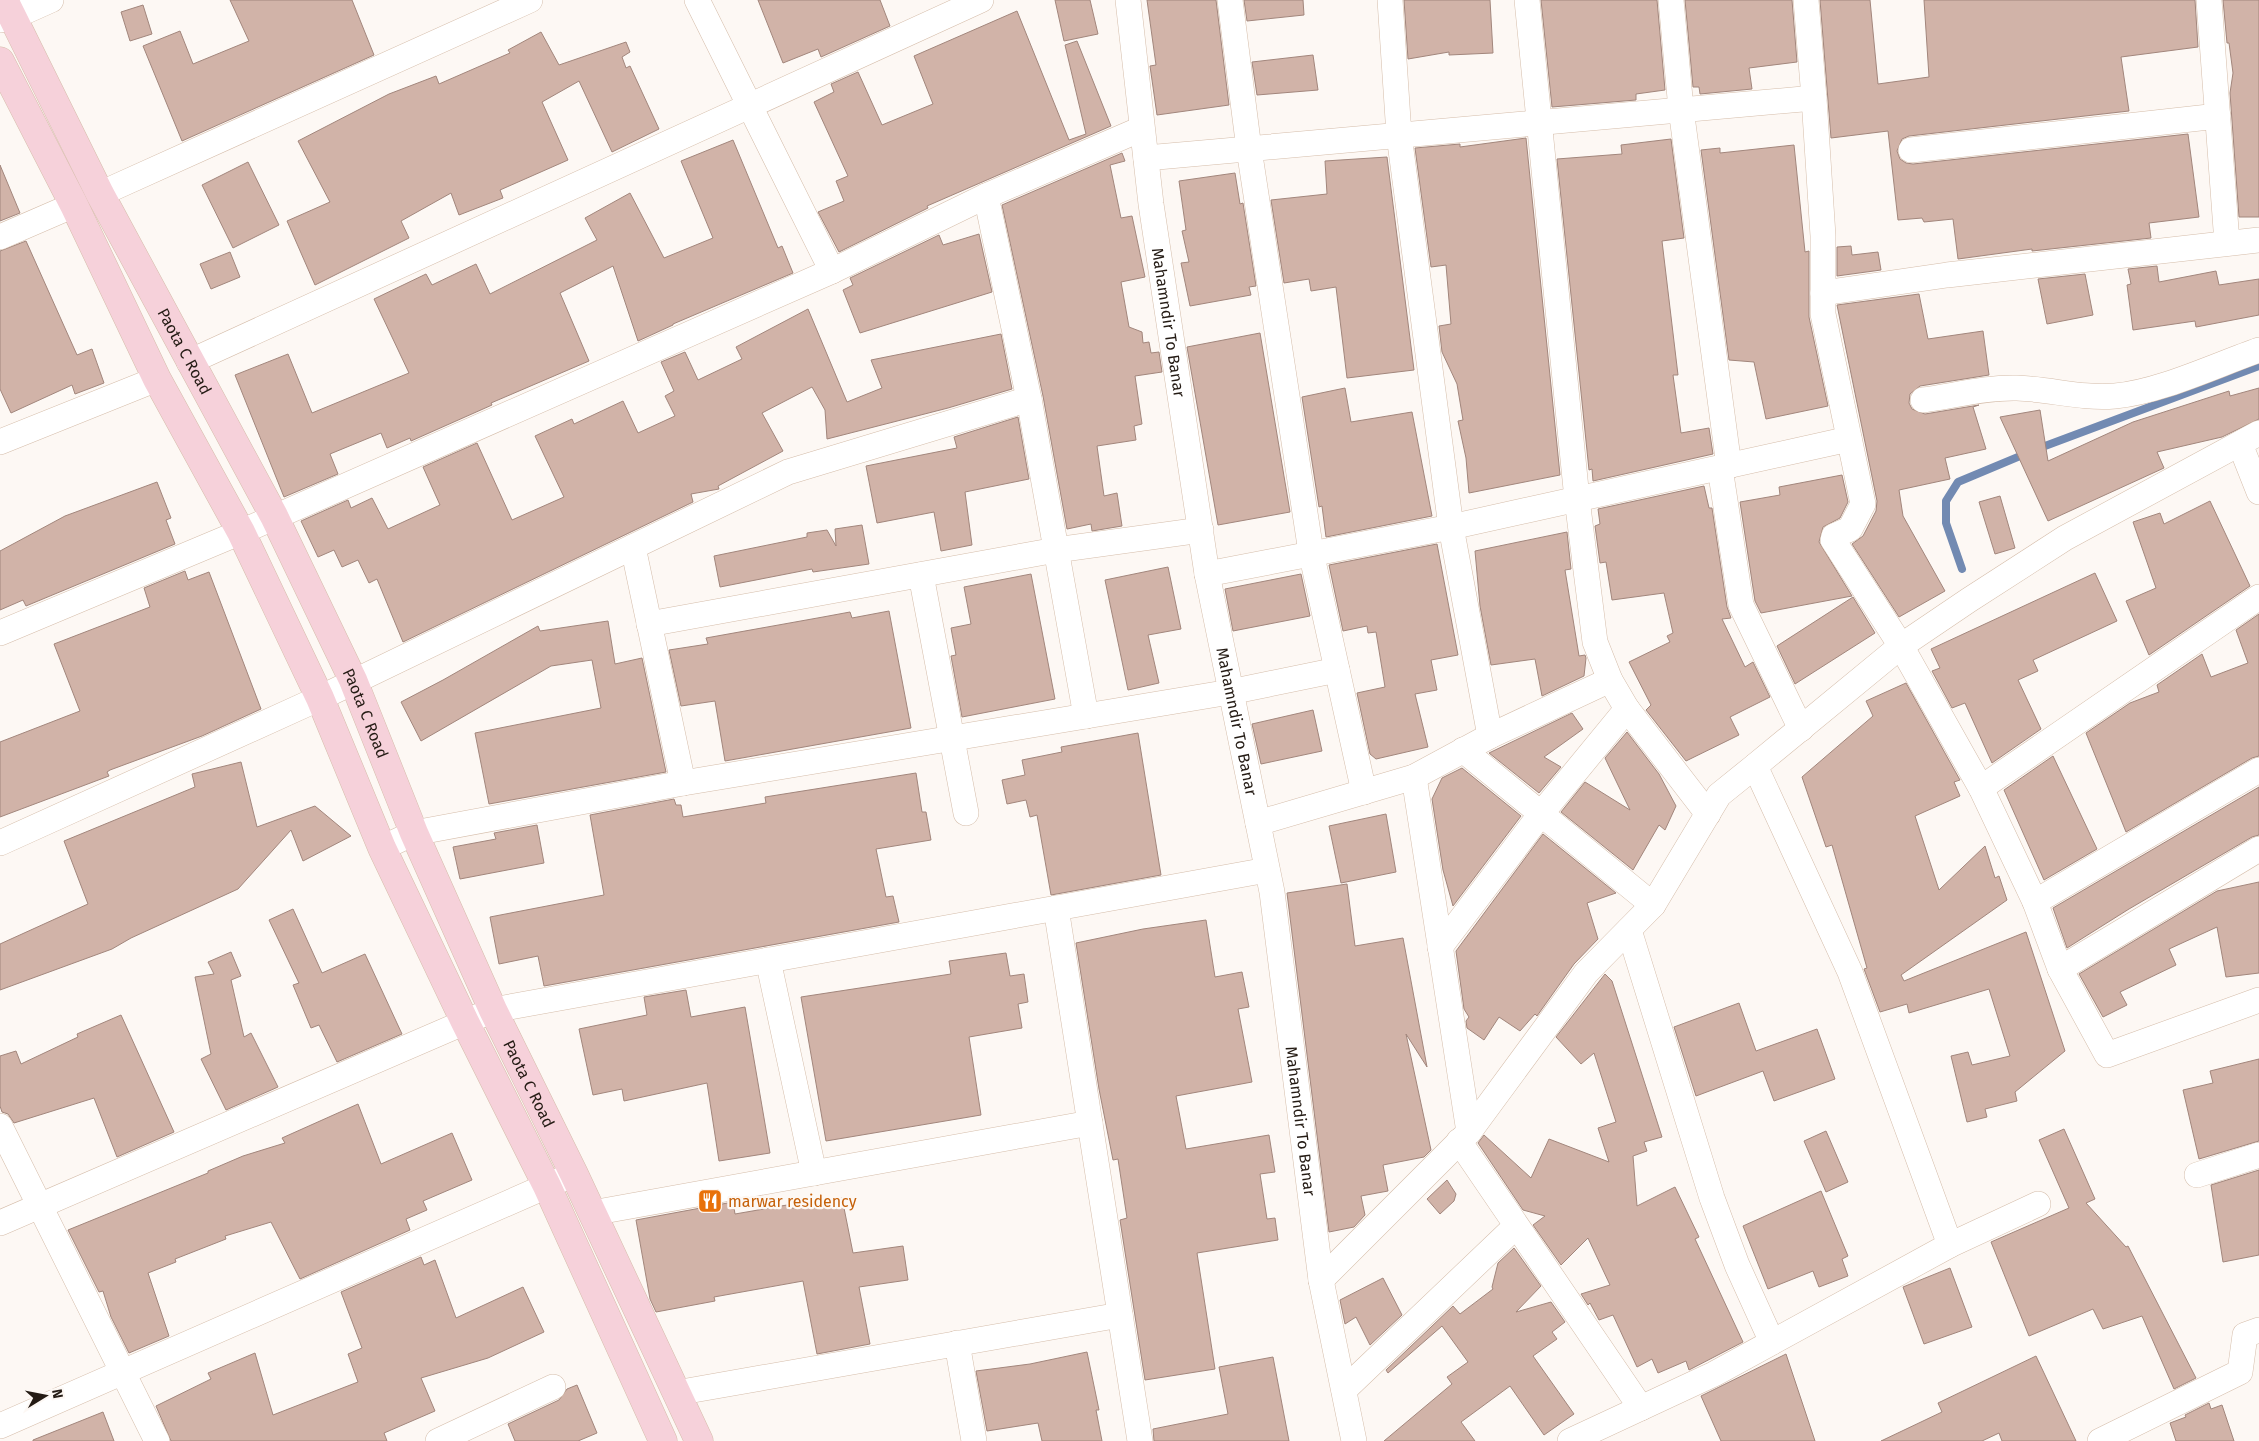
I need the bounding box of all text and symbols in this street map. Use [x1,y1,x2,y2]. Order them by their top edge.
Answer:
street label: Mahamndir To Banar [1148,246,1190,399]
street label: Paota C Road [154,305,216,398]
street label: Mahamndir To Banar [1213,646,1262,798]
street label: Paota C Road [339,665,393,761]
street label: Paota C Road [500,1037,559,1130]
street label: Mahamndir To Banar [1282,1045,1320,1198]
restaurant icon: marwar residency [697,1188,723,1214]
place label: marwar residency [728,1192,857,1211]
north arrow [20,1371,70,1421]
text: N [48,1388,66,1400]

